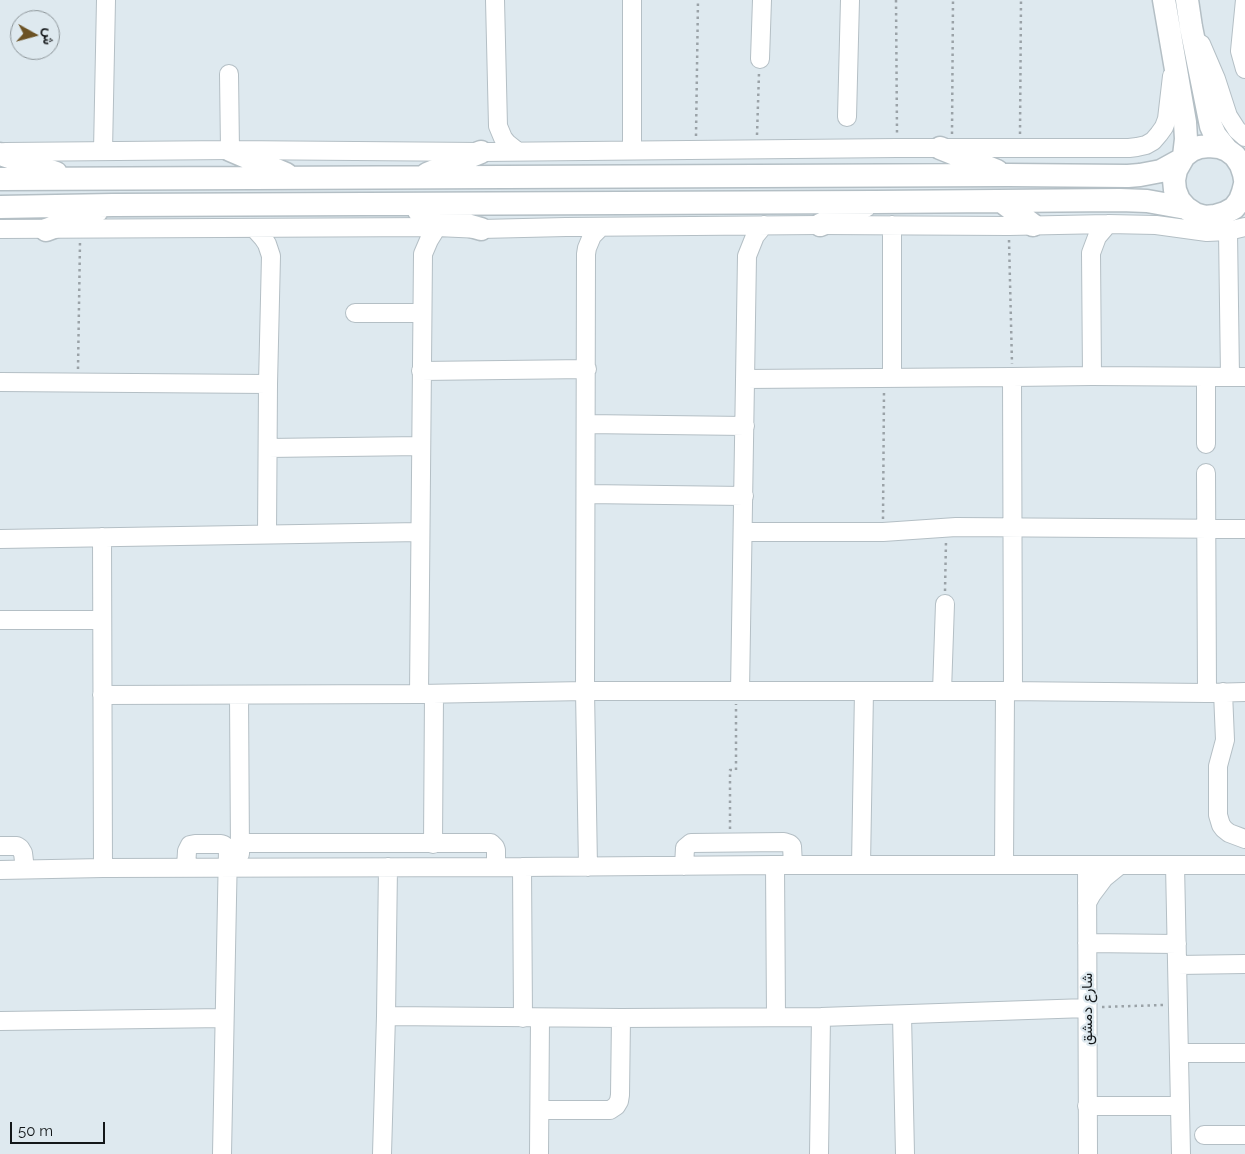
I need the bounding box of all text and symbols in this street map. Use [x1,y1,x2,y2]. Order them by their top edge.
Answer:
north arrow [10,10,60,60]
text: ش [40,27,58,46]
street label: شارع دمشق [1078,973,1096,1045]
scale bar [12,1112,108,1144]
text: 50 m [18,1122,53,1140]

